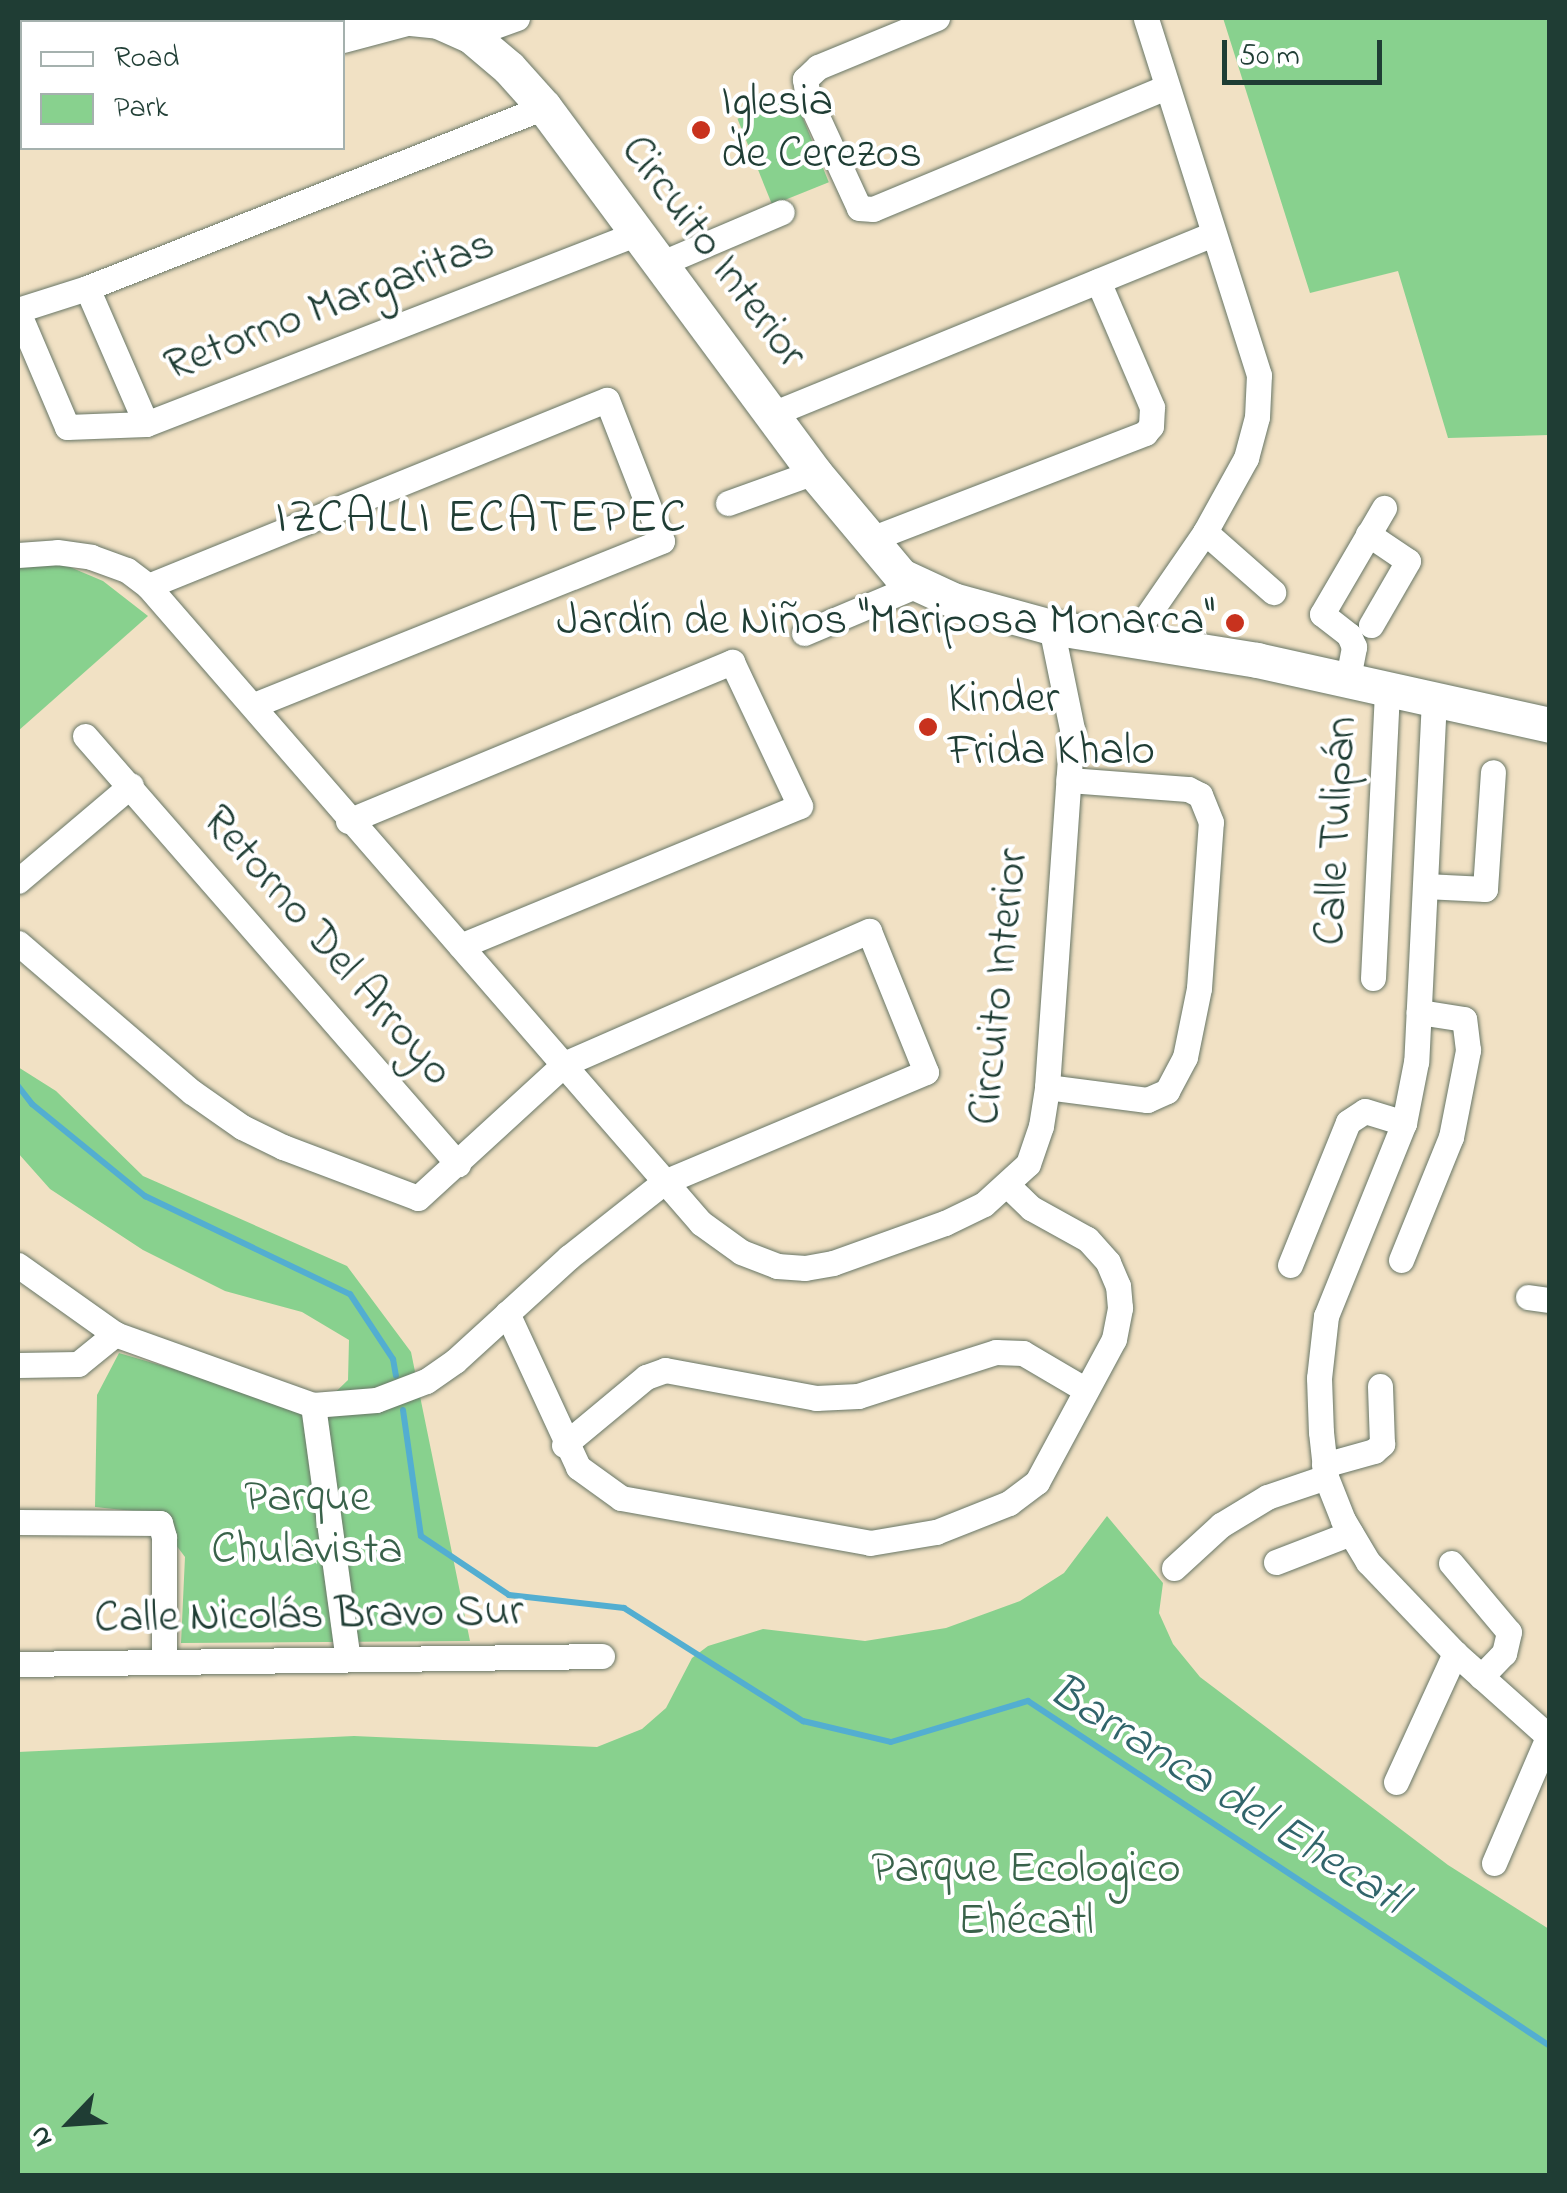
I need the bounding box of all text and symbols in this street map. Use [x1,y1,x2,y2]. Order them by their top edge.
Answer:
legend [20,20,345,150]
scale bar [1227,20,1387,82]
text: 50 m [1239,35,1300,79]
text: Road [114,37,179,81]
place label: Iglesia de Cerezos [721,77,922,183]
text: Park [114,87,168,131]
marker: Iglesia de Cerezos [690,119,712,141]
street label: Circuito Interior [607,126,817,380]
street label: Retorno Margaritas [157,219,503,395]
district label: IZCALLI ECATEPEC [275,491,689,549]
place label: Jardín de Niños "Mariposa Monarca" [556,596,1215,650]
marker: Jardín de Niños "Mariposa Monarca" [1224,612,1246,634]
place label: Kinder Frida Khalo [948,674,1155,780]
street label: Calle Tulipán [1305,715,1371,947]
marker: Kinder Frida Khalo [917,716,939,738]
street label: Retorno Del Arroyo [189,795,463,1099]
street label: Circuito Interior [960,846,1042,1128]
park label: Parque Chulavista [211,1473,403,1579]
street label: Calle Nicolás Bravo Sur [94,1586,524,1648]
water label: Barranca del Ehecatl [1037,1663,1415,1929]
park label: Parque Ecologico Ehécatl [871,1844,1181,1950]
north arrow [20,2073,120,2173]
text: N [20,2119,65,2153]

